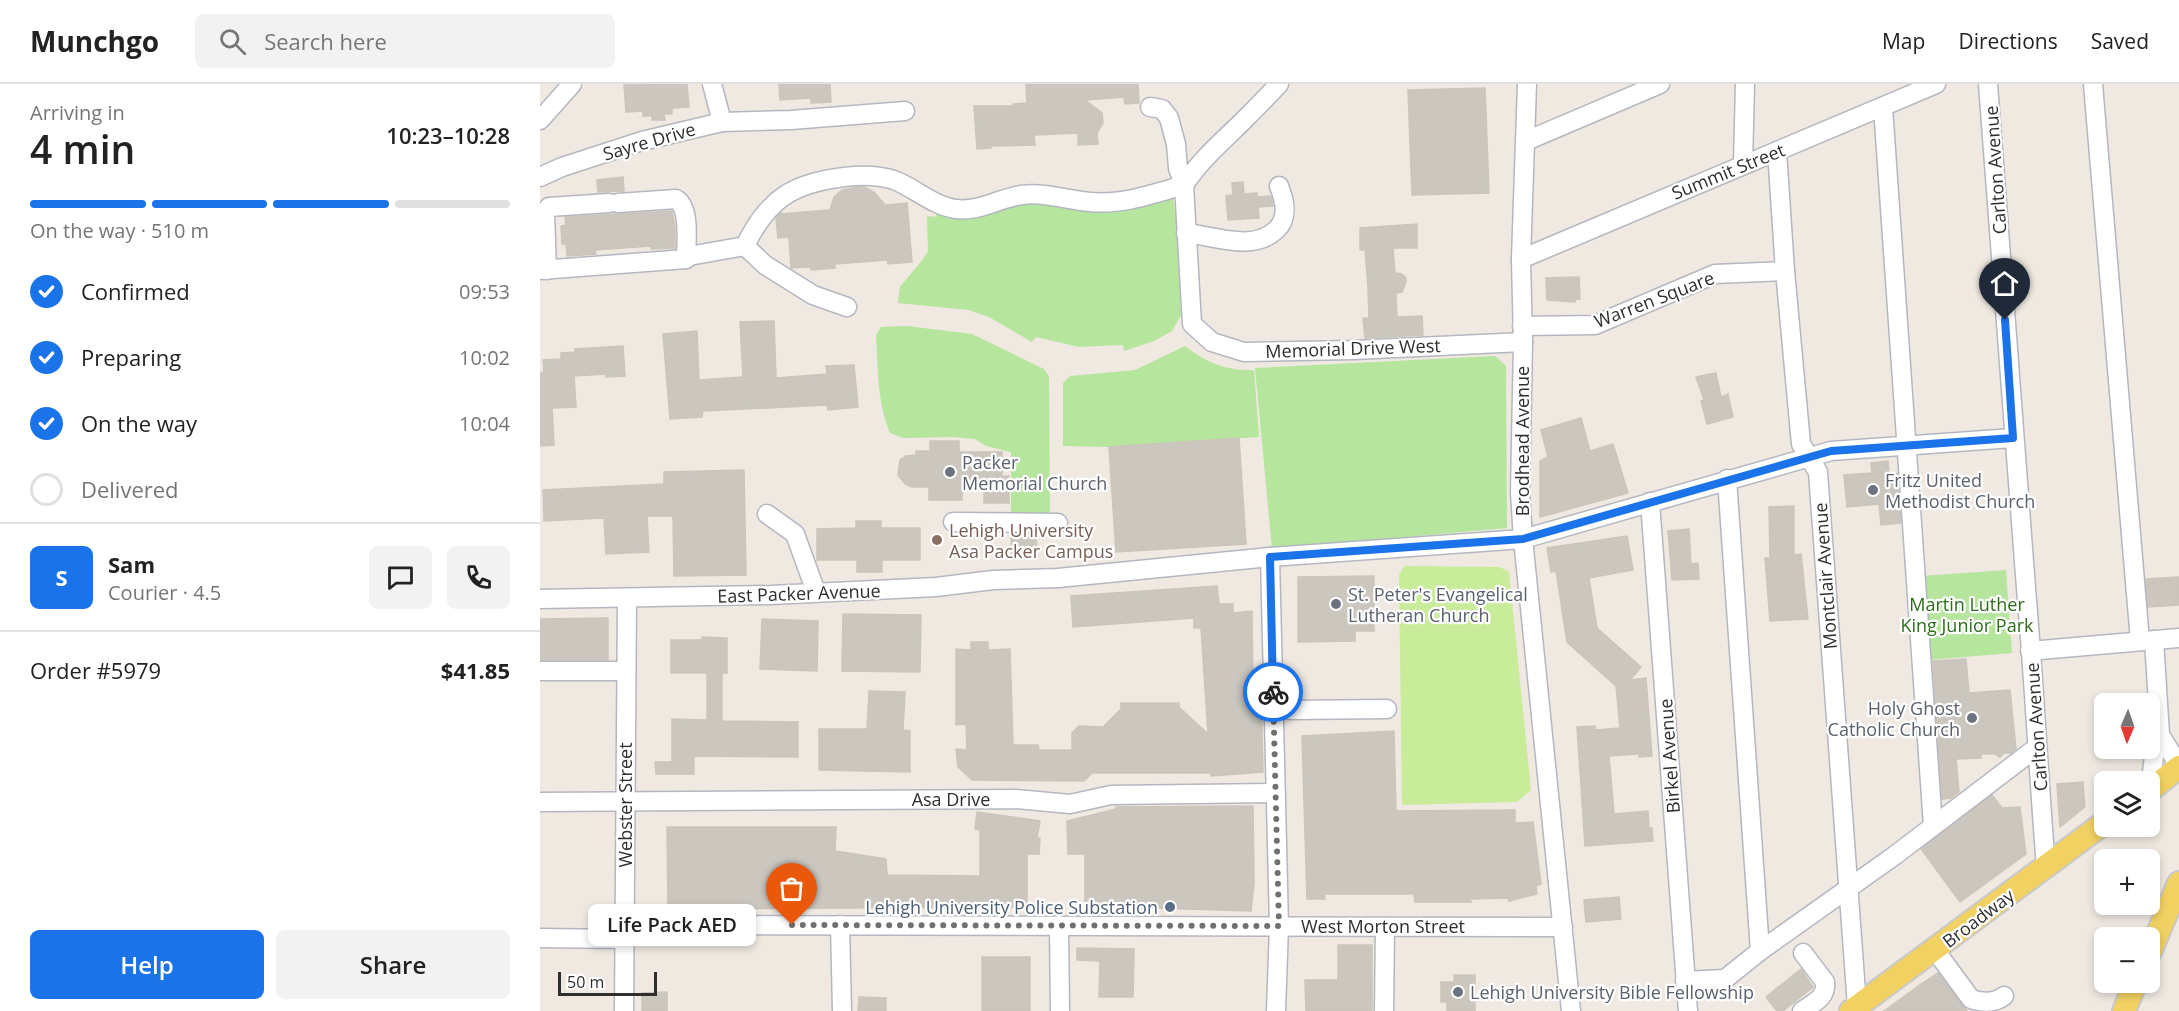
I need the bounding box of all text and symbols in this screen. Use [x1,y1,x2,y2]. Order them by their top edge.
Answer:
search box [195,14,615,68]
text: Munchgo [30,22,159,60]
icon: search [216,25,249,58]
text: Search here [264,26,387,56]
text: Map [1882,27,1925,55]
text: Directions [1958,27,2058,55]
text: Saved [2091,27,2149,55]
text: Arriving in [30,99,125,126]
street label: Carlton Avenue [1979,105,2011,235]
street label: Sayre Drive [600,116,698,166]
text: 10:23–10:28 [386,120,510,150]
text: 4 min [30,122,135,175]
street label: Summit Street [1668,137,1788,205]
text: On the way · 510 m [30,217,209,244]
pin [1979,258,2030,320]
street label: Warren Square [1591,265,1717,333]
icon: home [1988,267,2021,300]
icon: check [30,275,63,308]
text: Confirmed [81,276,190,306]
text: 09:53 [459,278,510,305]
street label: Memorial Drive West [1265,333,1441,363]
icon: check [30,341,63,374]
text: Preparing [81,342,181,372]
text: 10:02 [459,344,510,371]
street label: Brodhead Avenue [1510,366,1534,516]
icon: check [30,407,63,440]
text: On the way [81,408,197,438]
text: 10:04 [459,410,510,437]
place label: Packer Memorial Church [962,450,1107,495]
marker: Packer Memorial Church [943,465,957,479]
place label: Fritz United Methodist Church [1885,468,2035,513]
text: Delivered [81,474,179,504]
marker: Fritz United Methodist Church [1866,483,1880,497]
street label: Montclair Avenue [1808,502,1842,650]
place label: Lehigh University Asa Packer Campus [949,518,1113,563]
marker: Lehigh University Asa Packer Campus [930,533,944,547]
button: chat [369,546,432,609]
button: phone [447,546,510,609]
text: Sam [108,549,155,579]
text: S [55,562,68,592]
street label: East Packer Avenue [717,578,881,608]
text: Courier · 4.5 [108,579,221,606]
place label: St. Peter's Evangelical Lutheran Church [1348,582,1528,627]
park label: Martin Luther King Junior Park [1900,592,2034,637]
marker: St. Peter's Evangelical Lutheran Church [1329,597,1343,611]
text: Order #5979 [30,655,161,685]
text: $41.85 [441,655,510,685]
courier [1243,662,1303,722]
street label: Carlton Avenue [2020,662,2052,792]
icon: bike [1257,676,1290,709]
north arrow [2094,693,2160,759]
map controls [2094,693,2160,993]
place label: Holy Ghost Catholic Church [1828,696,1960,741]
street label: Birkel Avenue [1653,698,1685,814]
marker: Holy Ghost Catholic Church [1965,711,1979,725]
street label: Webster Street [613,742,637,868]
button: layers [2094,771,2160,837]
street label: Asa Drive [912,787,990,811]
button: + [2094,849,2160,915]
pin [766,863,817,925]
icon: bag [775,872,808,905]
street label: Broadway [1937,883,2019,953]
place label: Lehigh University Police Substation [865,895,1158,919]
marker: Lehigh University Police Substation [1163,900,1177,914]
callout: Life Pack AED [588,904,756,946]
text: Life Pack AED [607,911,737,938]
street label: West Morton Street [1301,914,1465,938]
button: − [2094,927,2160,993]
button: Help [30,930,264,999]
button: Share [276,930,510,999]
scale bar [558,969,657,996]
text: 50 m [567,971,604,993]
place label: Lehigh University Bible Fellowship [1470,980,1754,1004]
marker: Lehigh University Bible Fellowship [1451,985,1465,999]

